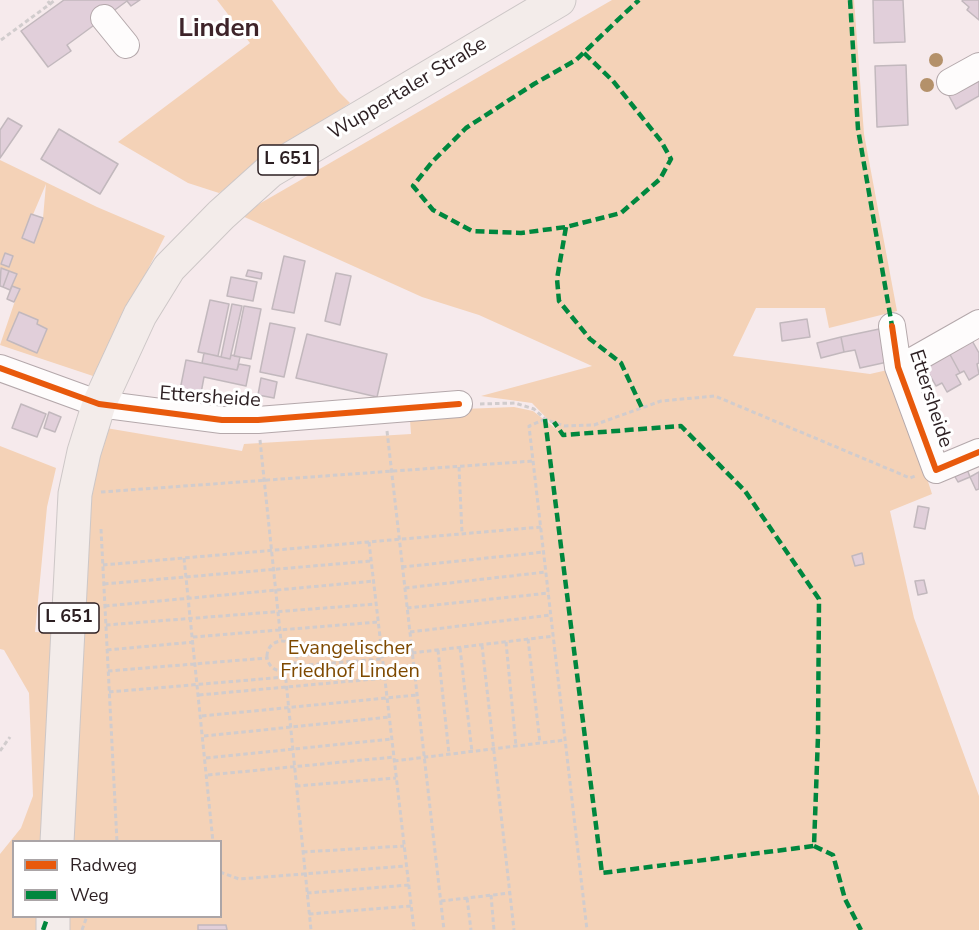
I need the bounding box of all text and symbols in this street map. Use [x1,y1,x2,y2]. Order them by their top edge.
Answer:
district label: Linden [178,14,260,46]
street label: Wuppertaler Straße [325,32,491,146]
road number: L 651 [258,145,318,175]
street label: Ettersheide [903,347,957,451]
street label: Ettersheide [159,382,261,414]
road number: L 651 [39,603,99,633]
park label: Evangelischer Friedhof Linden [280,637,420,684]
legend [12,840,222,918]
text: Radweg [70,853,137,877]
text: Weg [70,883,109,907]

